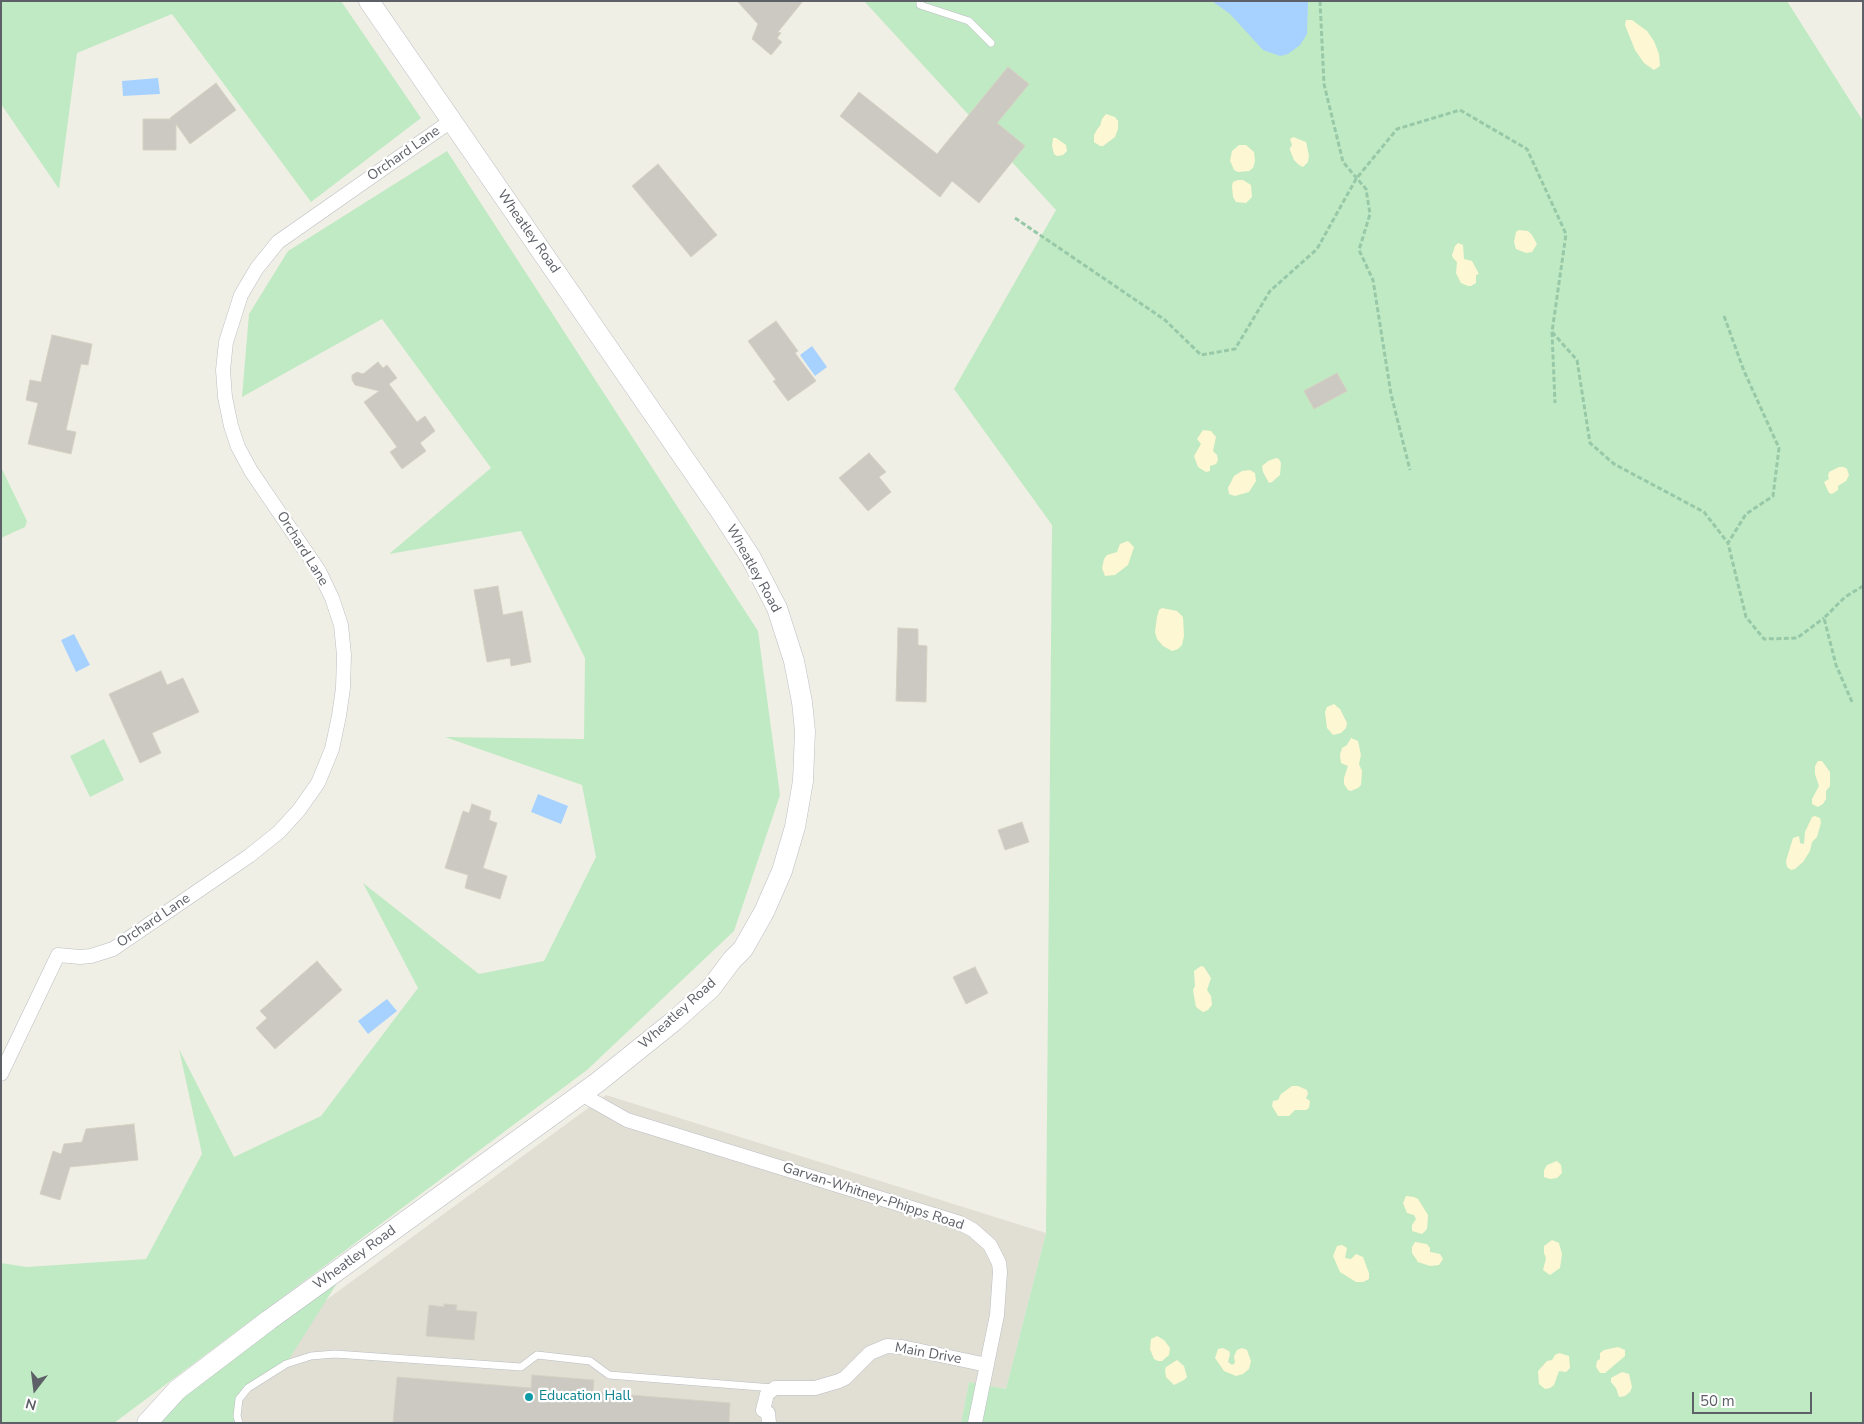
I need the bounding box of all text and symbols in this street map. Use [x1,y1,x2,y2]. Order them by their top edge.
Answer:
street label: Orchard Lane [365,123,443,185]
street label: Wheatley Road [493,187,563,277]
street label: Orchard Lane [272,509,332,589]
street label: Wheatley Road [722,522,784,616]
street label: Orchard Lane [114,890,194,952]
street label: Wheatley Road [636,975,720,1053]
street label: Garvan-Whitney-Phipps Road [780,1160,966,1234]
street label: Wheatley Road [310,1222,400,1294]
street label: Main Drive [893,1340,963,1368]
north arrow [10,1364,60,1414]
scale bar [1694,1382,1814,1414]
place label: Education Hall [539,1389,631,1405]
marker: Education Hall [523,1391,535,1403]
text: 50 m [1700,1391,1735,1411]
text: N [23,1393,39,1415]

